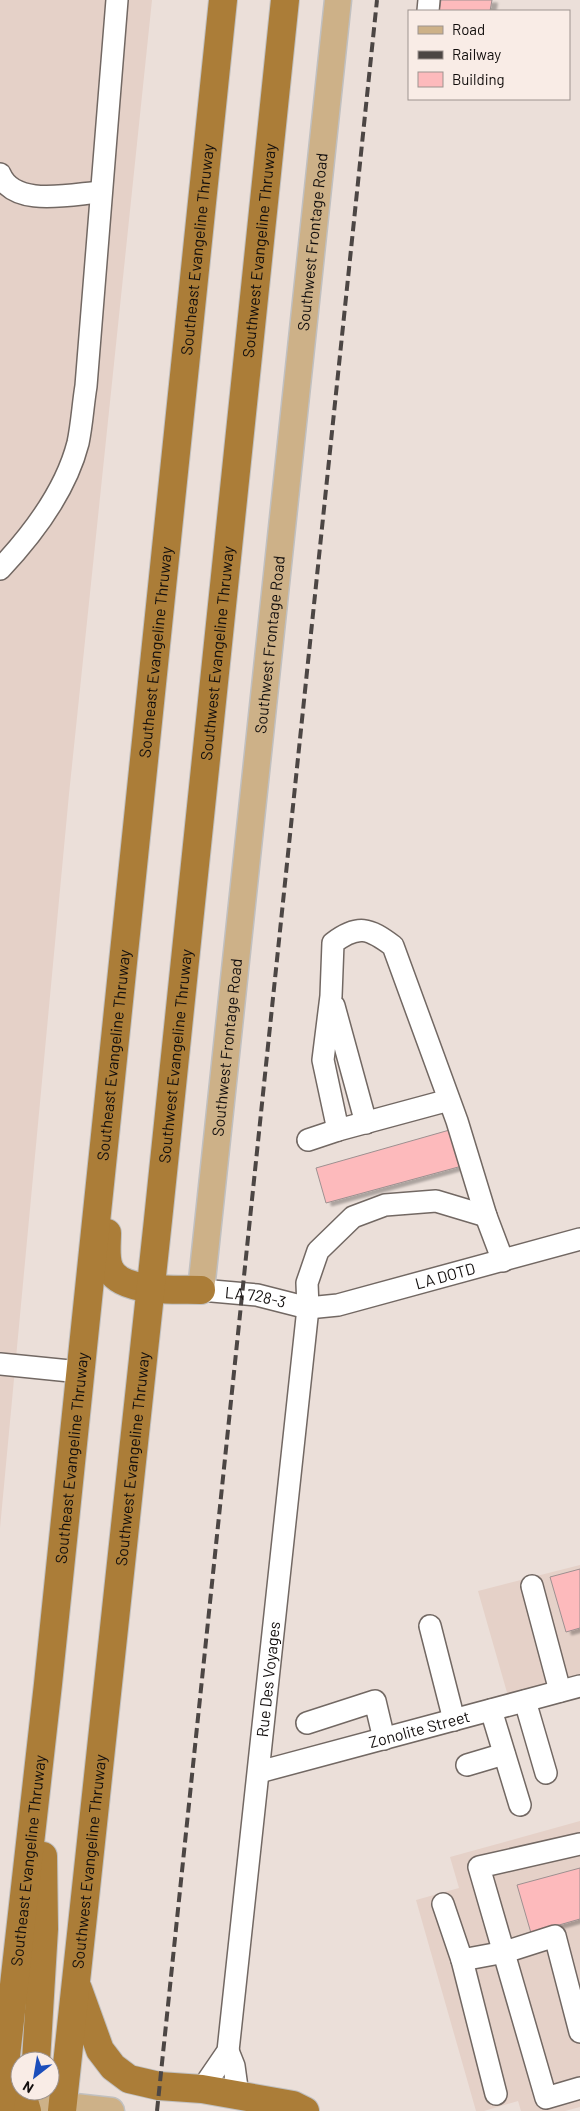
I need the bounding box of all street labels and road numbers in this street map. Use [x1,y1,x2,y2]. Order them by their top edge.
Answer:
street label: Southeast Evangeline Thruway [176,142,217,356]
street label: Southwest Evangeline Thruway [238,142,279,358]
street label: Southwest Frontage Road [293,152,331,332]
street label: Southwest Evangeline Thruway [196,544,237,761]
street label: Southeast Evangeline Thruway [134,545,175,759]
street label: Southwest Frontage Road [250,555,288,735]
street label: Southwest Evangeline Thruway [154,947,195,1164]
street label: Southeast Evangeline Thruway [92,948,133,1162]
street label: Southwest Frontage Road [207,957,245,1137]
street label: LA DOTD [413,1258,477,1293]
street label: LA 728-3 [224,1282,288,1311]
street label: Southwest Evangeline Thruway [111,1350,153,1567]
street label: Southeast Evangeline Thruway [51,1351,91,1564]
street label: Rue Des Voyages [252,1620,283,1738]
street label: Zonolite Street [367,1706,472,1751]
street label: Southeast Evangeline Thruway [6,1753,49,1967]
street label: Southwest Evangeline Thruway [67,1753,109,1969]

